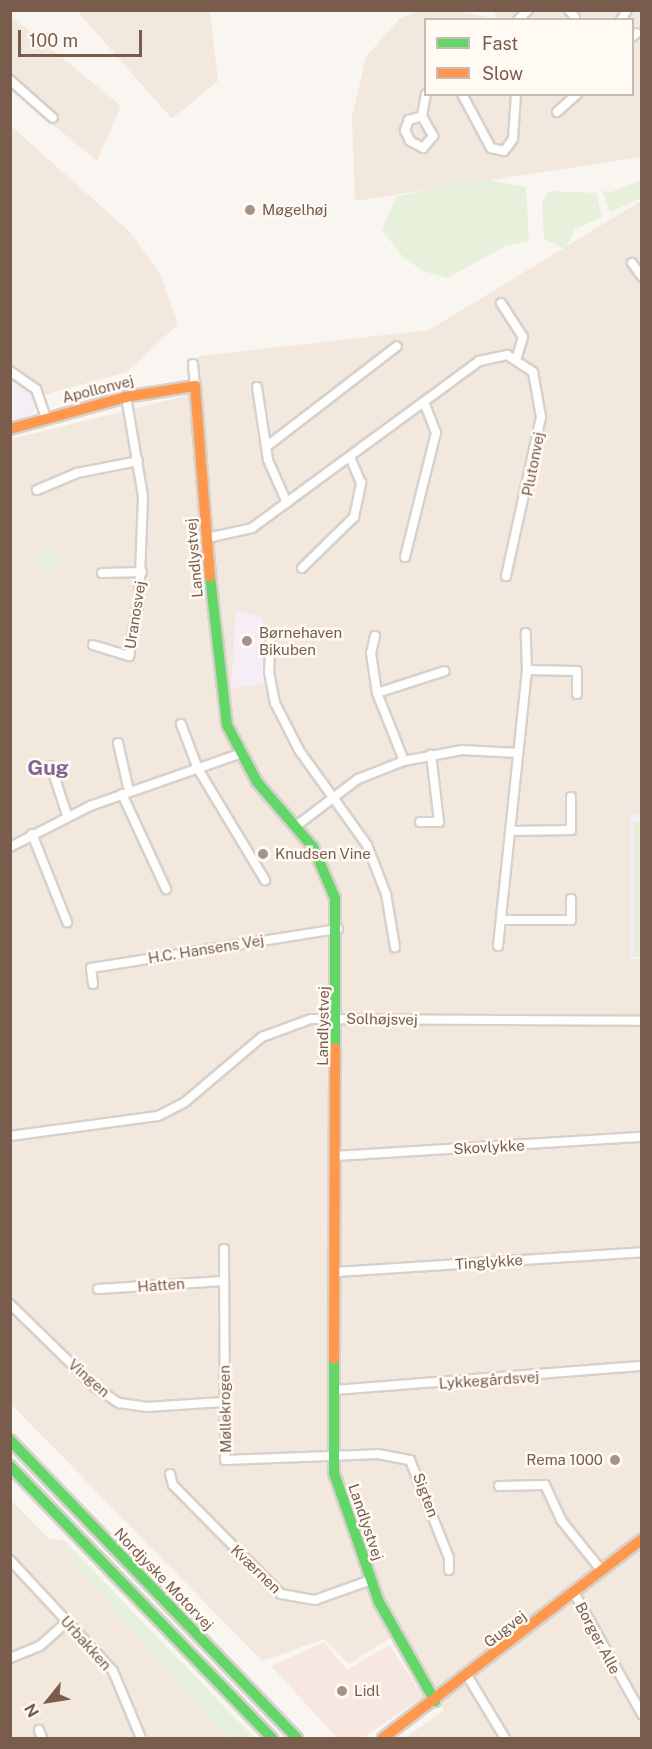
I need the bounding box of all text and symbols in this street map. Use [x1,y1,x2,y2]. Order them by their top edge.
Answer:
scale bar [21,18,146,56]
legend [424,18,634,96]
text: 100 m [29,30,78,51]
text: Fast [482,33,518,54]
text: Slow [482,63,523,84]
place label: Møgelhøj [262,201,327,219]
marker: Møgelhøj [243,203,257,217]
street label: Apollonvej [60,371,136,407]
street label: Plutonvej [518,430,548,498]
street label: Landlystvej [182,518,206,598]
street label: Uranosvej [121,580,149,650]
place label: Børnehaven Bikuben [259,623,342,658]
marker: Børnehaven Bikuben [240,634,254,648]
district label: Gug [27,755,69,781]
place label: Knudsen Vine [275,845,371,863]
marker: Knudsen Vine [256,847,270,861]
street label: H.C. Hansens Vej [146,931,266,967]
street label: Landlystvej [313,986,333,1066]
street label: Solhøjsvej [346,1009,418,1029]
street label: Skovlykke [453,1136,525,1158]
street label: Tinglykke [454,1251,524,1273]
street label: Hatten [137,1274,185,1296]
street label: Vingen [65,1355,113,1401]
street label: Møllekrogen [215,1365,235,1453]
street label: Lykkegårdsvej [438,1368,540,1392]
place label: Rema 1000 [526,1451,603,1469]
marker: Rema 1000 [608,1453,622,1467]
street label: Sigten [409,1470,443,1520]
street label: Landlystvej [345,1481,387,1563]
street label: Nordjyske Motorvej [111,1524,217,1634]
street label: Kværnen [227,1541,285,1597]
street label: Borger Alle [572,1599,624,1677]
street label: Gugvej [480,1607,530,1651]
street label: Urbakken [57,1612,115,1674]
north arrow [18,1671,78,1731]
place label: Lidl [354,1682,380,1700]
marker: Lidl [335,1684,349,1698]
text: N [21,1700,43,1720]

